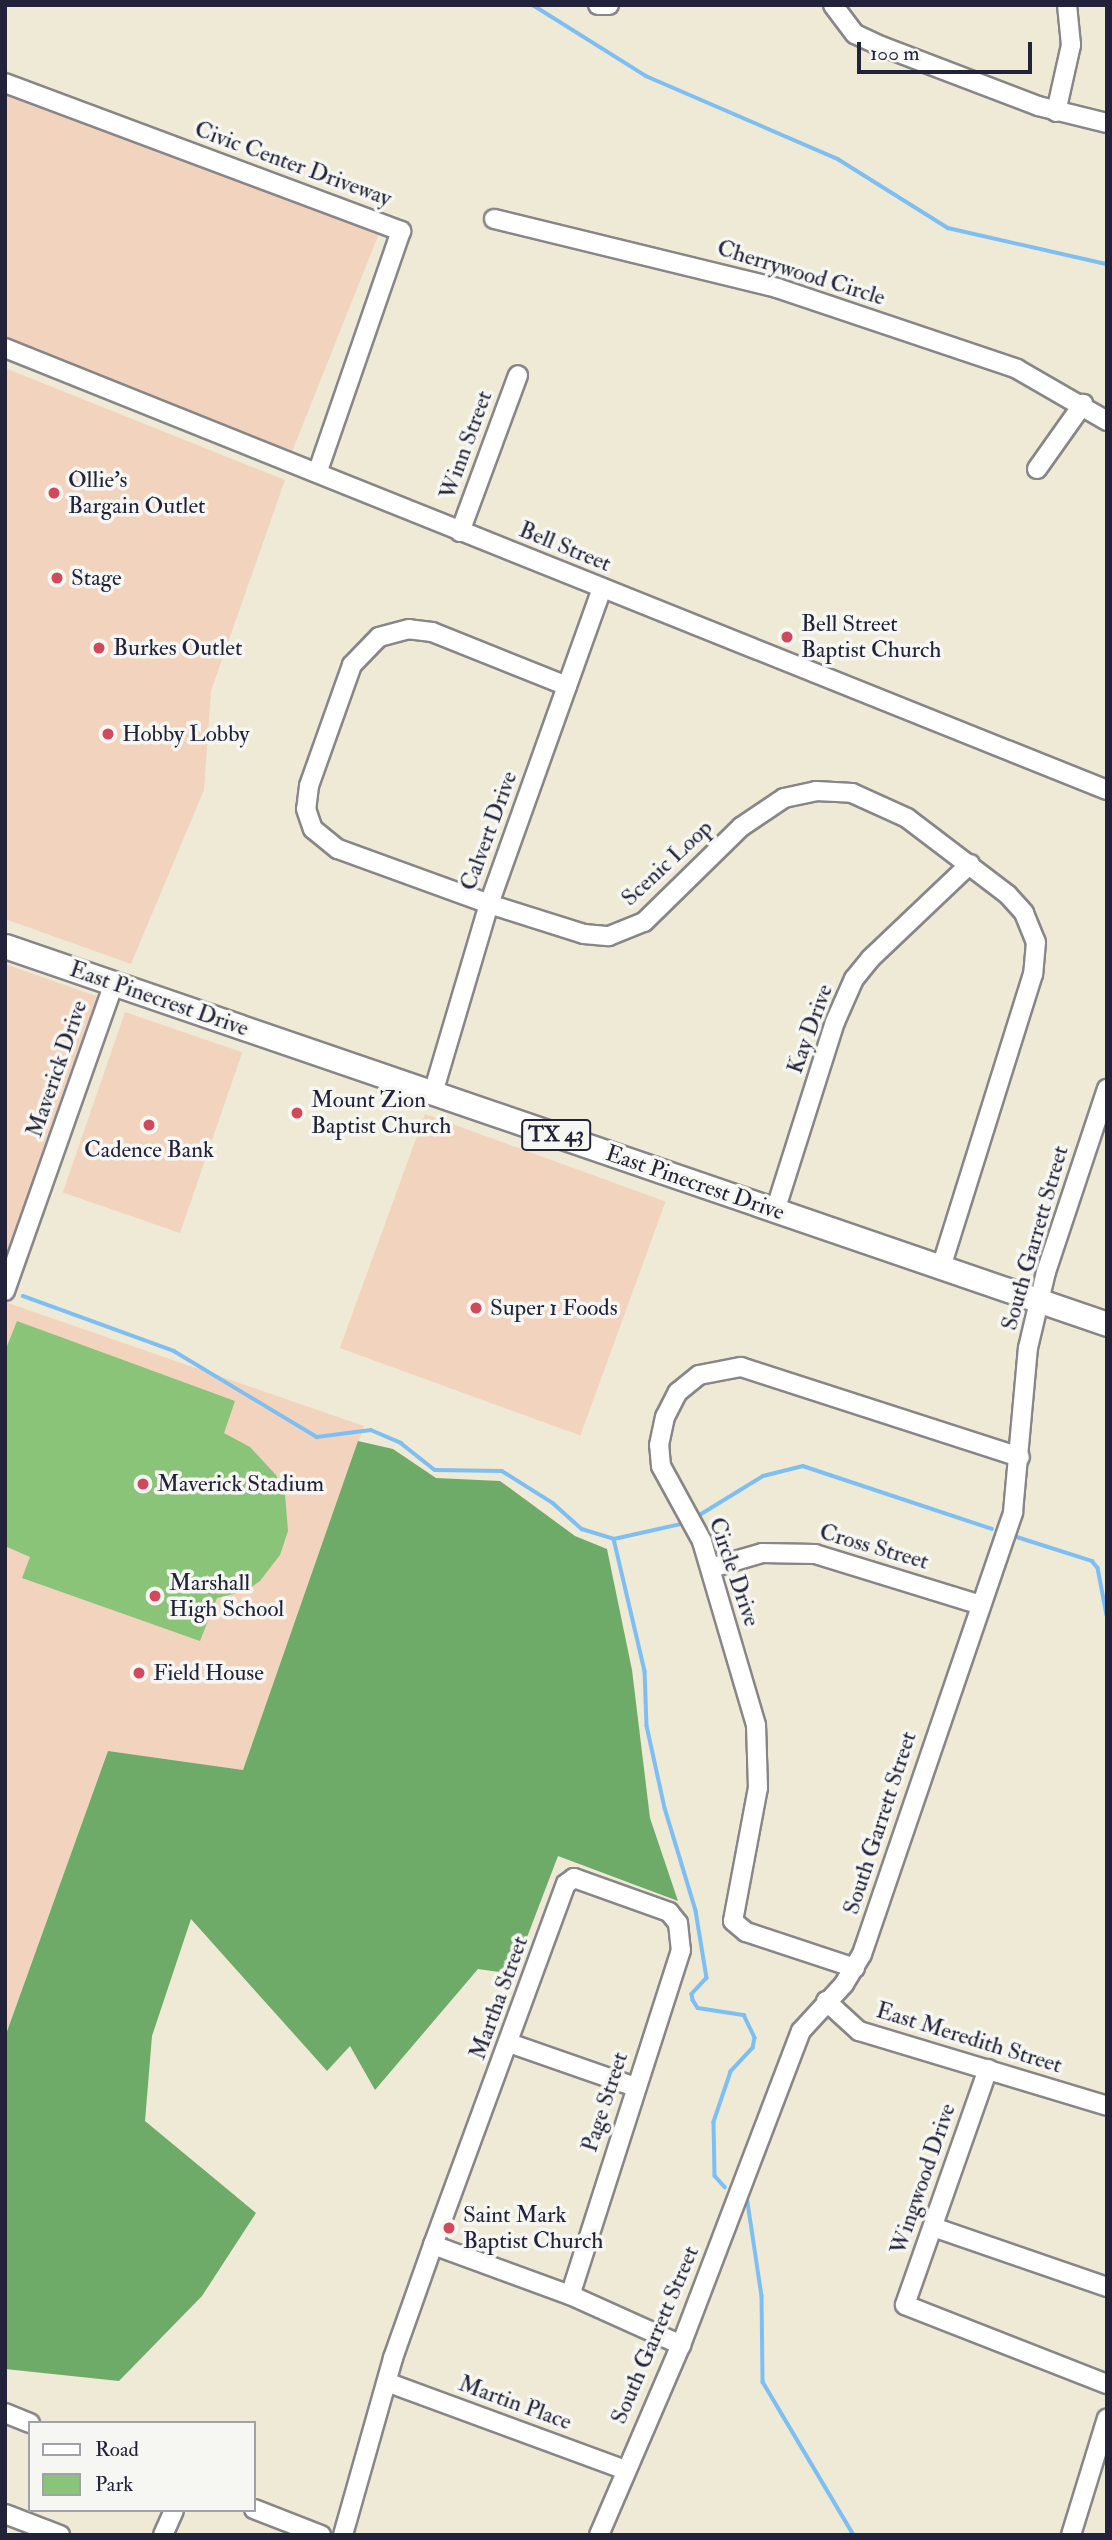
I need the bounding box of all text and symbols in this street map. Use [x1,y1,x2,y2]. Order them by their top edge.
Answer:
scale bar [860,28,1035,72]
text: 100 m [870,40,920,67]
street label: Civic Center Driveway [191,116,395,212]
street label: Cherrywood Circle [714,234,888,312]
street label: Winn Street [434,387,498,503]
place label: Ollie's Bargain Outlet [68,466,205,520]
marker: Ollie's Bargain Outlet [46,485,62,501]
street label: Bell Street [515,516,615,578]
place label: Stage [71,564,122,592]
marker: Stage [49,570,65,586]
place label: Bell Street Baptist Church [801,610,941,664]
marker: Bell Street Baptist Church [779,629,795,645]
place label: Burkes Outlet [113,634,242,662]
marker: Burkes Outlet [91,640,107,656]
place label: Hobby Lobby [122,720,249,748]
marker: Hobby Lobby [100,726,116,742]
street label: Calvert Drive [455,768,523,894]
street label: Scenic Loop [616,814,718,912]
street label: East Pinecrest Drive [66,955,252,1043]
street label: Kay Drive [781,981,839,1077]
street label: Maverick Drive [21,997,93,1141]
place label: Mount Zion Baptist Church [311,1086,451,1140]
marker: Mount Zion Baptist Church [289,1105,305,1121]
marker: Cadence Bank [141,1117,157,1133]
road number: TX 43 [521,1118,591,1152]
place label: Cadence Bank [84,1136,214,1164]
street label: East Pinecrest Drive [602,1139,788,1227]
street label: South Garrett Street [995,1143,1075,1333]
place label: Super 1 Foods [490,1294,618,1322]
marker: Super 1 Foods [468,1300,484,1316]
place label: Maverick Stadium [157,1470,324,1498]
marker: Maverick Stadium [135,1476,151,1492]
street label: Circle Drive [702,1514,766,1630]
street label: Cross Street [816,1518,932,1576]
place label: Marshall High School [169,1569,284,1623]
marker: Marshall High School [147,1588,163,1604]
place label: Field House [153,1659,264,1687]
marker: Field House [131,1665,147,1681]
street label: South Garrett Street [837,1728,923,1918]
street label: Martha Street [464,1932,534,2064]
street label: East Meredith Street [873,1997,1065,2079]
street label: Page Street [576,2048,634,2156]
street label: Wingwood Drive [884,2100,962,2258]
place label: Saint Mark Baptist Church [463,2201,603,2255]
marker: Saint Mark Baptist Church [441,2220,457,2236]
street label: South Garrett Street [605,2242,705,2428]
street label: Martin Place [455,2370,575,2436]
legend [28,2421,256,2512]
text: Road [95,2436,139,2463]
text: Park [95,2471,133,2498]

